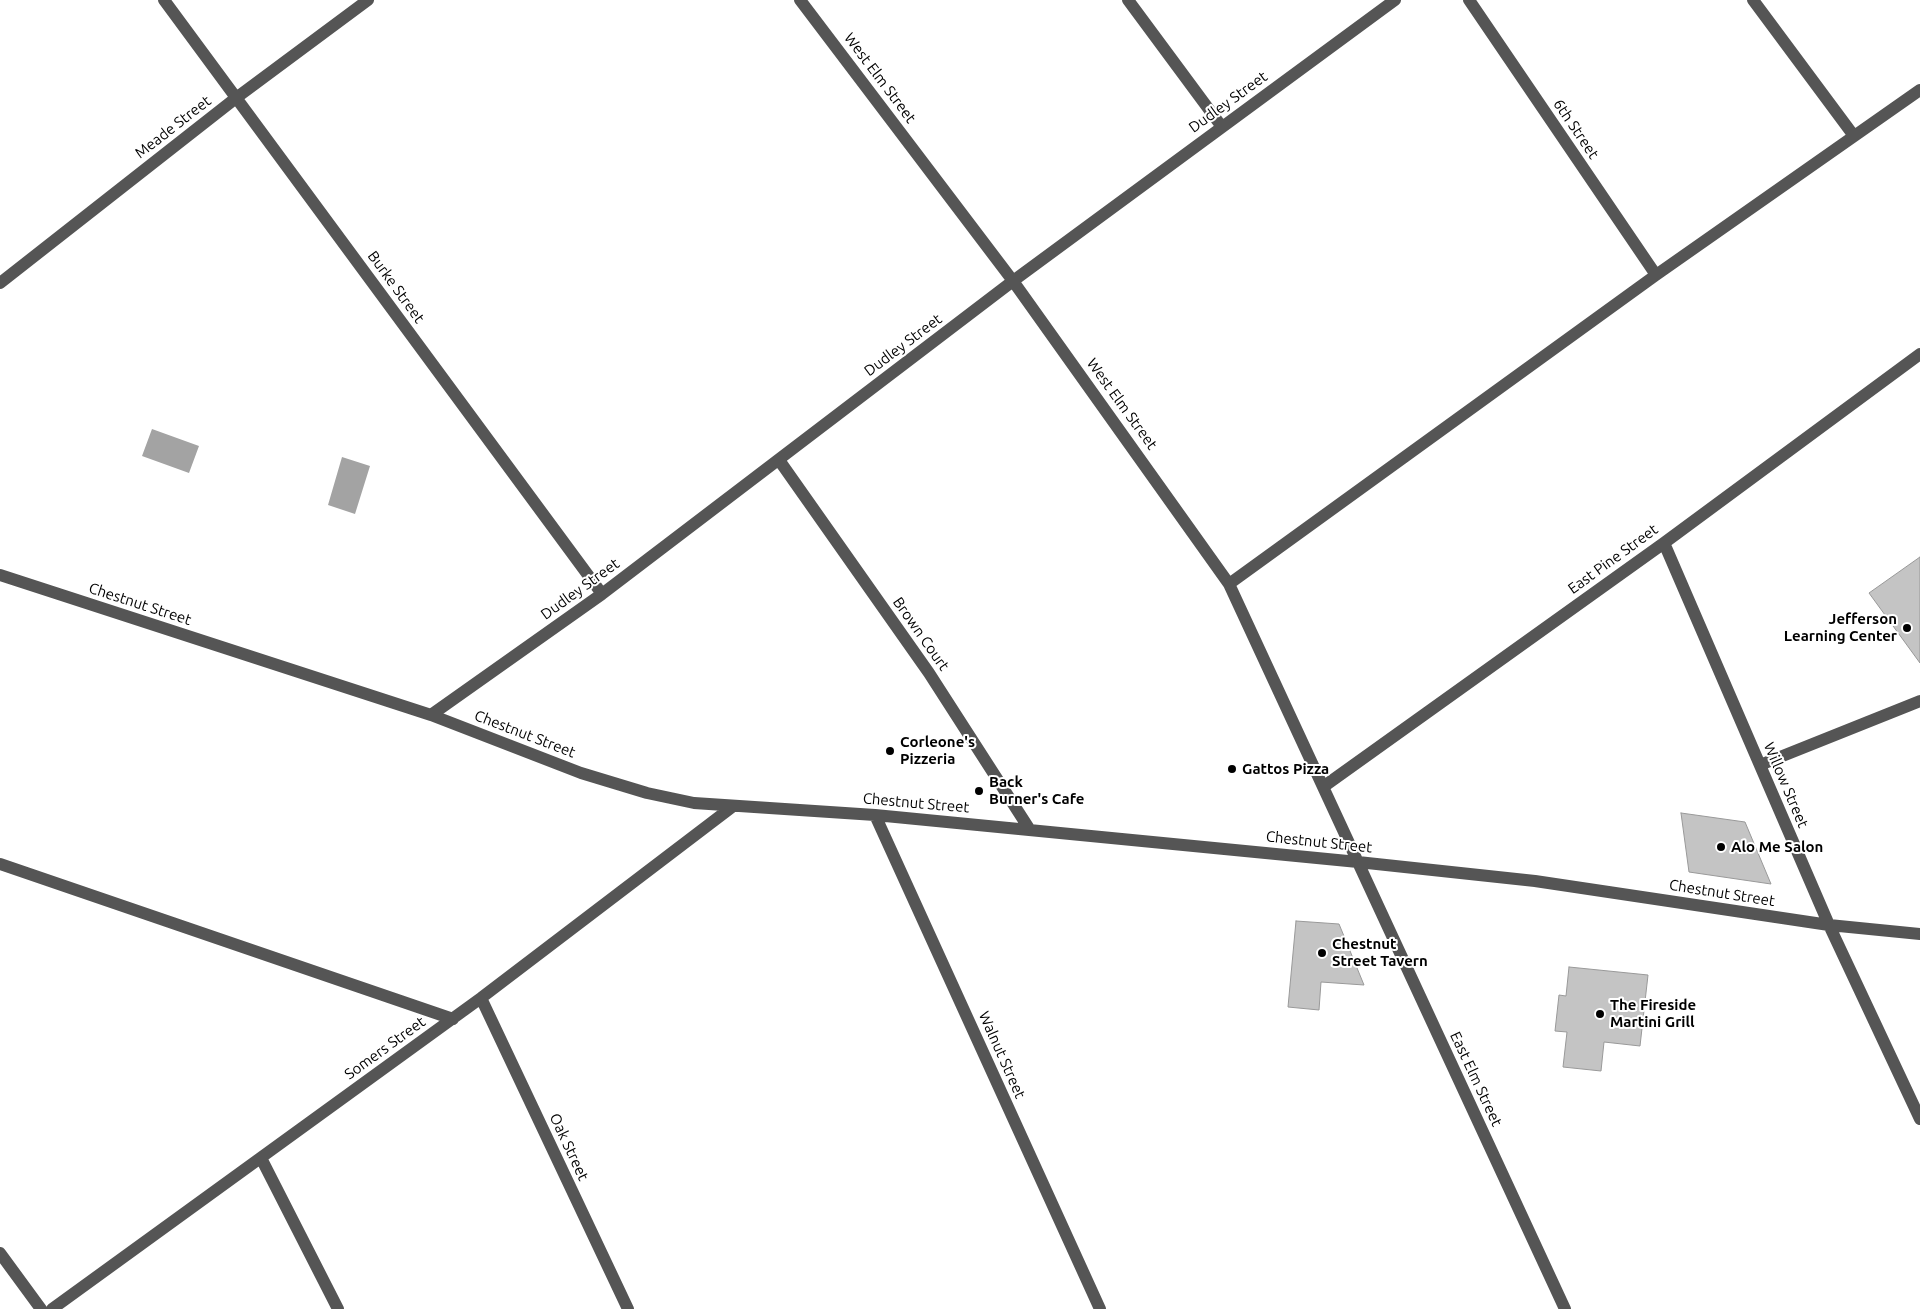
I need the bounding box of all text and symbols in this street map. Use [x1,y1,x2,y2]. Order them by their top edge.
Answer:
street label: West Elm Street [840,29,920,127]
street label: Dudley Street [1185,67,1271,137]
street label: Meade Street [131,92,215,162]
street label: 6th Street [1549,96,1603,162]
street label: Burke Street [364,247,428,327]
street label: Dudley Street [861,310,945,380]
street label: West Elm Street [1083,355,1161,453]
street label: East Pine Street [1565,520,1661,598]
street label: Dudley Street [537,554,623,624]
street label: Chestnut Street [86,579,194,629]
street label: Brown Court [889,594,953,674]
place label: Jefferson Learning Center [1784,610,1897,645]
marker: Jefferson Learning Center [1901,622,1913,634]
street label: Chestnut Street [472,706,578,762]
place label: Corleone's Pizzeria [900,733,975,768]
street label: Willow Street [1760,739,1812,831]
marker: Corleone's Pizzeria [884,745,896,757]
place label: Gattos Pizza [1242,760,1329,778]
marker: Gattos Pizza [1226,763,1238,775]
place label: Back Burner's Cafe [989,773,1084,808]
marker: Back Burner's Cafe [973,785,985,797]
street label: Chestnut Street [862,789,970,817]
street label: Chestnut Street [1265,827,1373,857]
place label: Alo Me Salon [1731,838,1823,856]
marker: Alo Me Salon [1715,841,1727,853]
street label: Chestnut Street [1668,876,1776,910]
place label: Chestnut Street Tavern [1332,935,1428,970]
marker: Chestnut Street Tavern [1316,947,1328,959]
place label: The Fireside Martini Grill [1610,996,1696,1031]
marker: The Fireside Martini Grill [1594,1008,1606,1020]
street label: Walnut Street [975,1009,1029,1101]
street label: Somers Street [341,1013,429,1083]
street label: East Elm Street [1446,1029,1506,1129]
street label: Oak Street [546,1110,592,1184]

